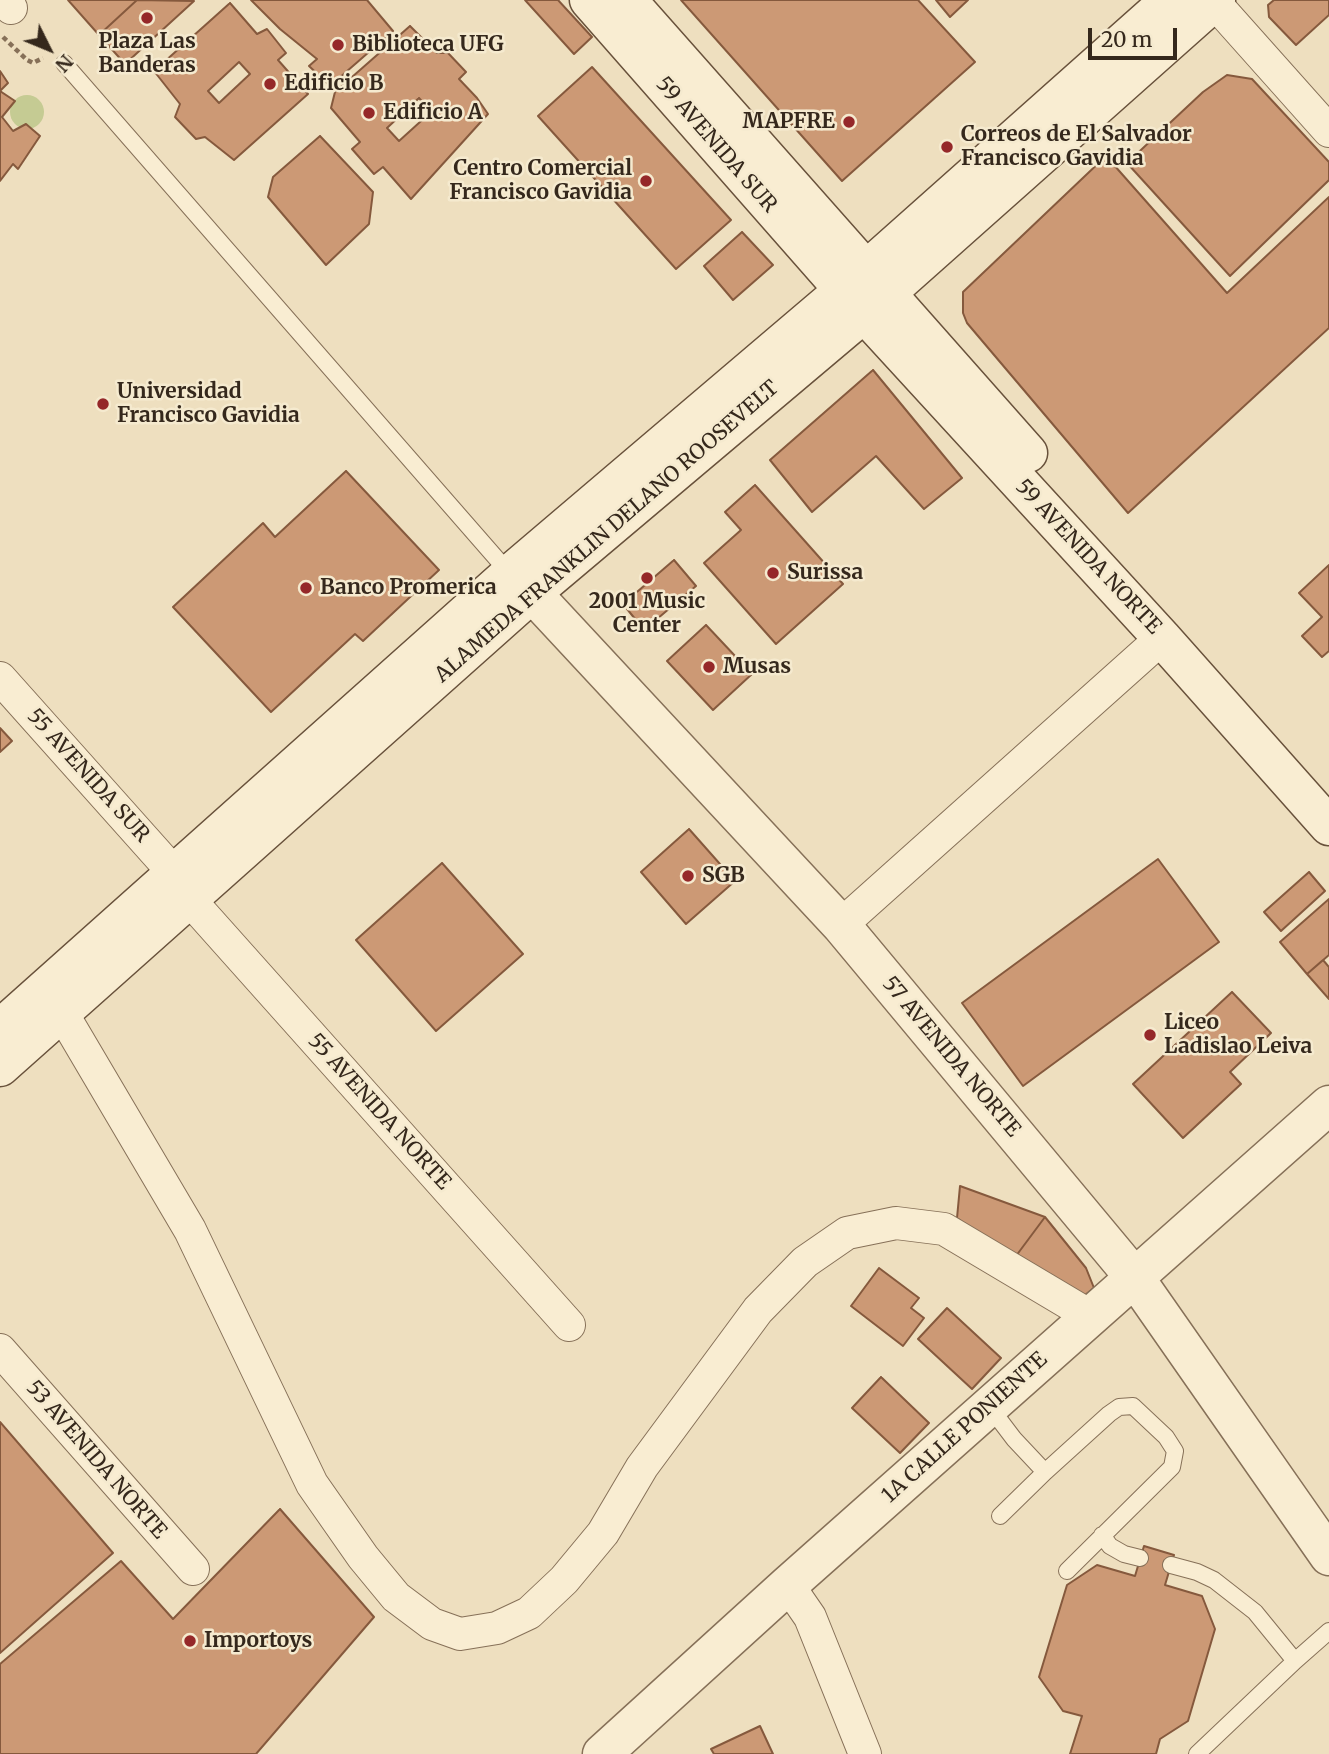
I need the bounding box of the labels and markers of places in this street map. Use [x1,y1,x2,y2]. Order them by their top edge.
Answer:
marker: Plaza Las Banderas [139,10,155,26]
place label: Plaza Las Banderas [98,29,196,79]
place label: Biblioteca UFG [352,32,504,58]
marker: Biblioteca UFG [330,37,346,53]
place label: Edificio B [284,71,384,97]
marker: Edificio B [262,76,278,92]
place label: Edificio A [383,100,483,126]
marker: Edificio A [361,105,377,121]
place label: MAPFRE [743,109,835,135]
marker: MAPFRE [841,114,857,130]
place label: Correos de El Salvador Francisco Gavidia [961,122,1192,172]
marker: Correos de El Salvador Francisco Gavidia [939,139,955,155]
place label: Centro Comercial Francisco Gavidia [449,156,632,206]
marker: Centro Comercial Francisco Gavidia [638,173,654,189]
place label: Universidad Francisco Gavidia [117,379,300,429]
marker: Universidad Francisco Gavidia [95,396,111,412]
place label: Surissa [787,560,863,586]
marker: Surissa [765,565,781,581]
marker: 2001 Music Center [639,570,655,586]
place label: Banco Promerica [320,575,497,601]
marker: Banco Promerica [298,580,314,596]
place label: 2001 Music Center [589,589,705,639]
place label: Musas [723,654,791,680]
marker: Musas [701,659,717,675]
place label: SGB [702,863,745,889]
marker: SGB [680,868,696,884]
place label: Liceo Ladislao Leiva [1164,1010,1312,1060]
marker: Liceo Ladislao Leiva [1142,1027,1158,1043]
place label: Importoys [204,1628,312,1654]
marker: Importoys [182,1633,198,1649]

